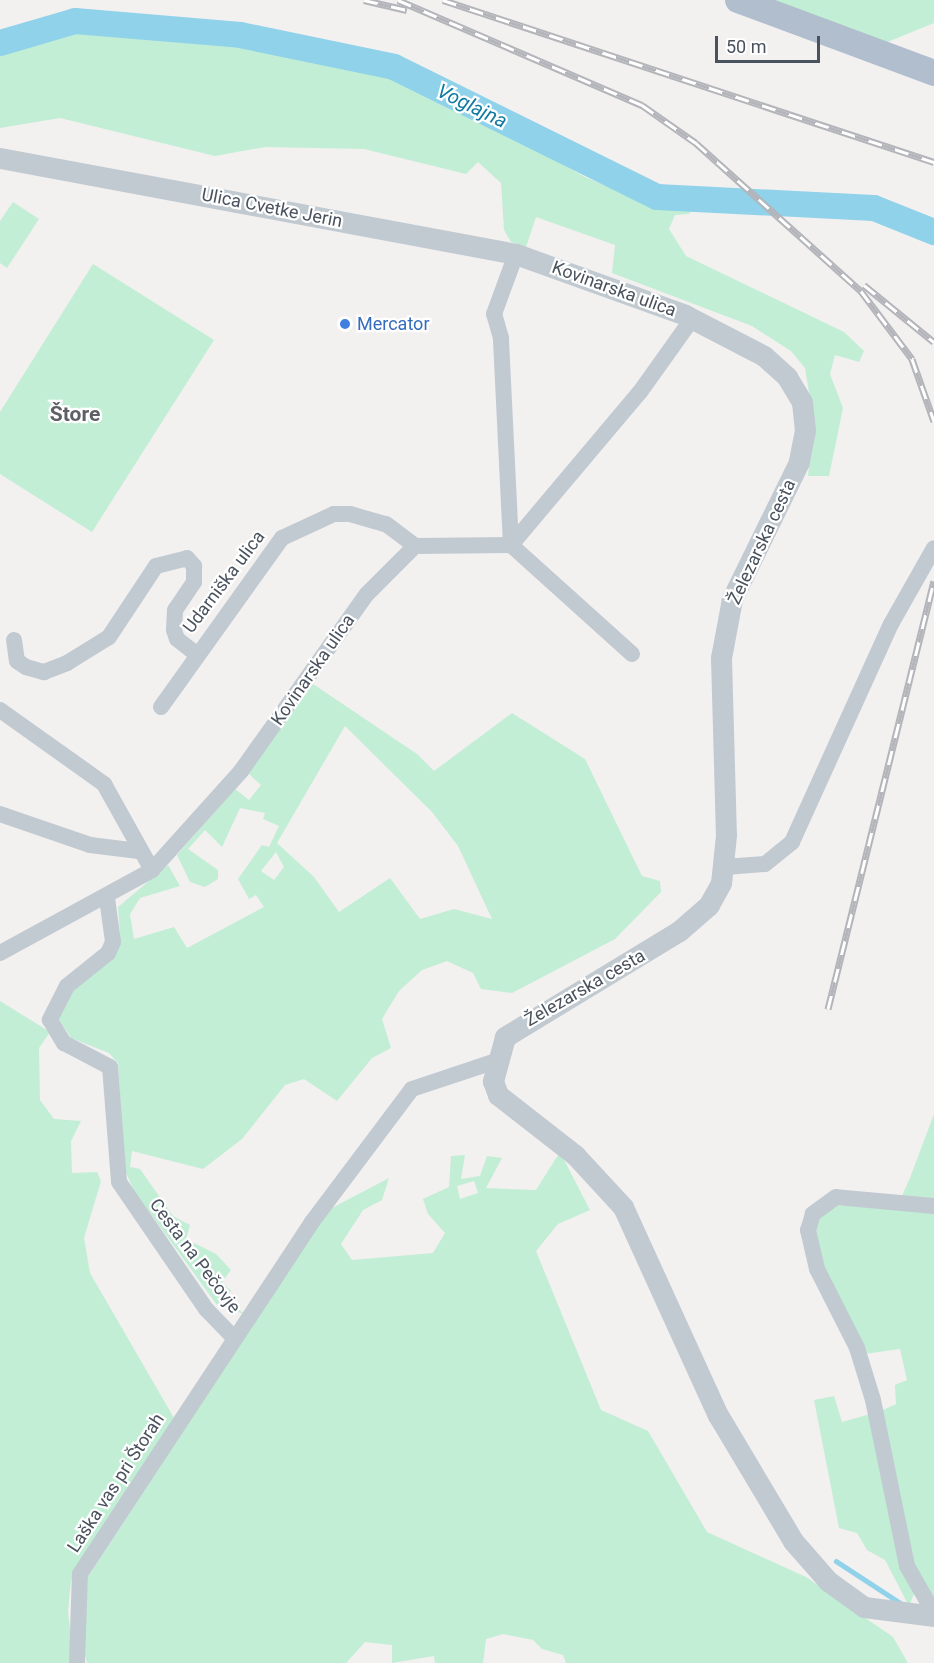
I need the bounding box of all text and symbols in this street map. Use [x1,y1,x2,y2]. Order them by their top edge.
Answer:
scale bar [718,24,823,62]
text: 50 m [726,36,766,57]
water label: Voglajna [433,79,511,133]
street label: Ulica Cvetke Jerin [200,184,344,232]
street label: Kovinarska ulica [549,257,679,321]
place label: Mercator [357,313,429,335]
marker: Mercator [338,317,352,331]
district label: Štore [50,401,100,427]
street label: Železarska cesta [724,476,800,608]
street label: Udarniška ulica [178,527,270,637]
street label: Kovinarska ulica [267,610,359,730]
street label: Železarska cesta [521,945,649,1031]
street label: Cesta na Pečovje [145,1194,245,1318]
street label: Laška vas pri Štorah [63,1409,169,1557]

